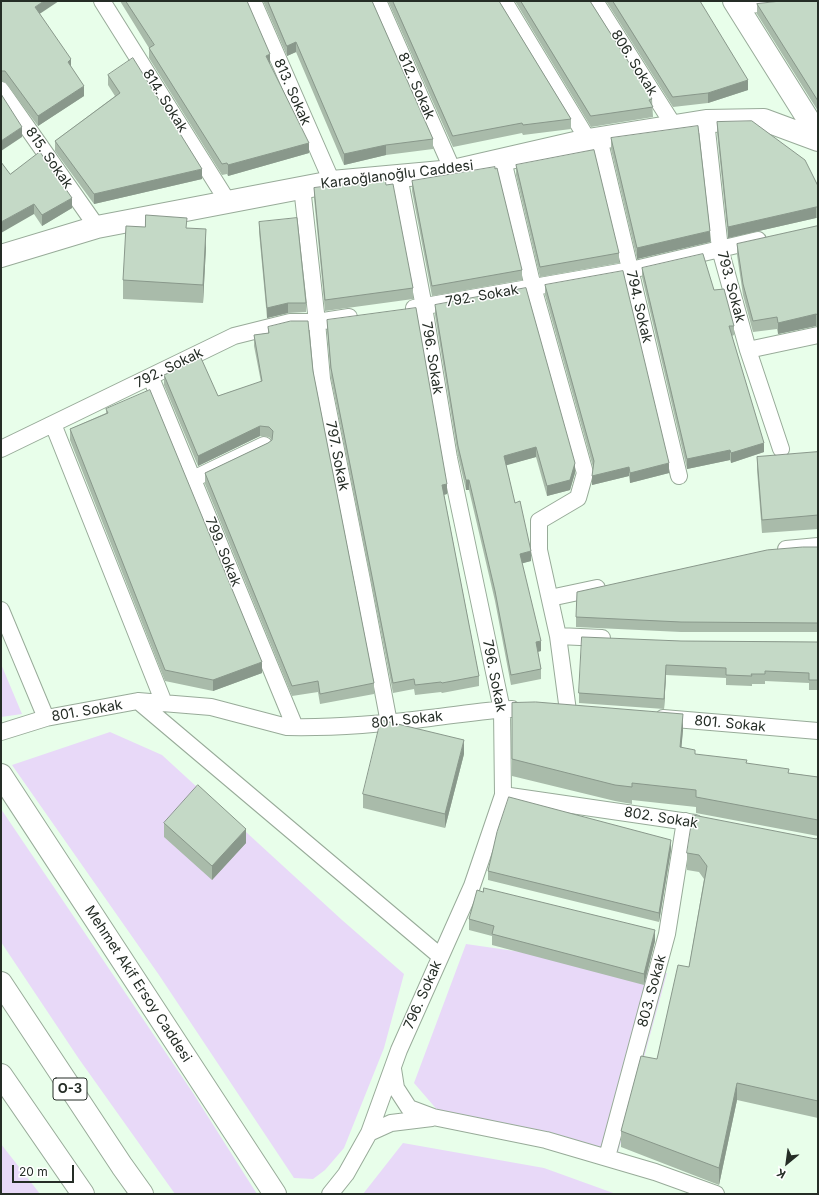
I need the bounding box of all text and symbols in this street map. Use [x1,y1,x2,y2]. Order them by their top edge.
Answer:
street label: 806. Sokak [607,27,661,99]
street label: 812. Sokak [394,50,438,122]
street label: 813. Sokak [270,56,314,128]
street label: 814. Sokak [139,66,191,136]
street label: 815. Sokak [22,124,76,192]
street label: Karaoğlanoğlu Caddesi [320,157,474,193]
street label: 793. Sokak [713,249,749,325]
street label: 794. Sokak [623,269,655,345]
street label: 792. Sokak [444,281,520,311]
street label: 796. Sokak [418,321,446,395]
street label: 792. Sokak [132,344,206,392]
street label: 797. Sokak [322,420,352,492]
street label: 799. Sokak [201,515,245,589]
street label: 796. Sokak [479,638,509,714]
street label: 801. Sokak [50,696,124,726]
street label: 801. Sokak [370,708,444,732]
street label: 801. Sokak [694,713,766,735]
street label: 802. Sokak [623,804,699,832]
street label: Mehmet Akif Ersoy Caddesi [81,903,195,1065]
street label: 803. Sokak [634,953,670,1029]
street label: 796. Sokak [400,958,446,1032]
road number: O-3 [53,1078,87,1100]
north arrow [767,1143,807,1183]
scale bar [14,1157,76,1183]
text: 20 m [19,1164,48,1179]
text: K [774,1165,788,1182]

